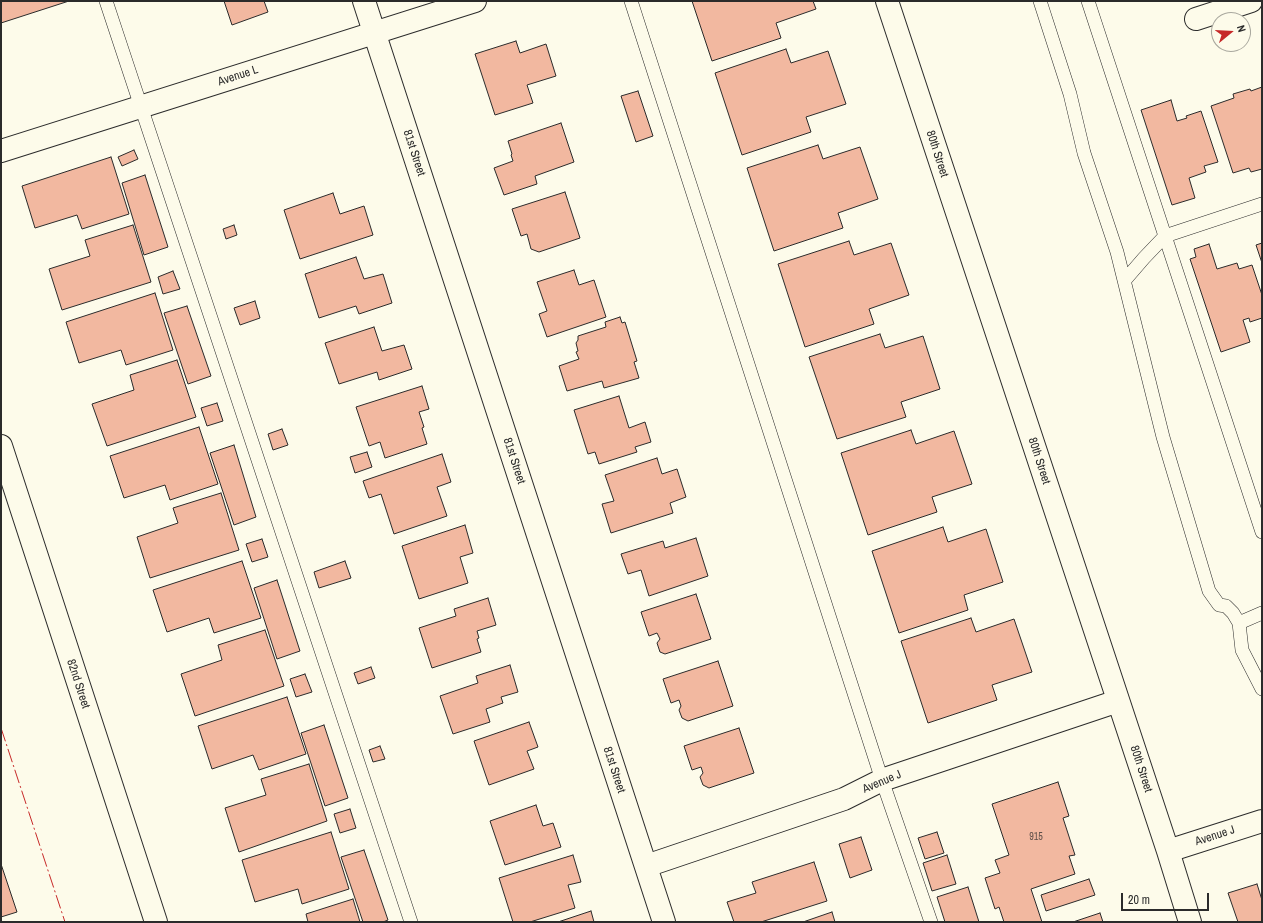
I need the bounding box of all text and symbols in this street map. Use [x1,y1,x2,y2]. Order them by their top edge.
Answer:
north arrow [1211,12,1251,52]
text: N [1234,23,1249,34]
street label: Avenue L [216,63,260,89]
street label: 81st Street [400,128,428,178]
street label: 80th Street [923,129,951,179]
street label: 81st Street [500,436,528,486]
street label: 80th Street [1025,436,1053,486]
street label: 82nd Street [63,658,93,710]
street label: 80th Street [1127,744,1155,794]
street label: 81st Street [600,745,628,795]
street label: Avenue J [860,767,904,797]
street label: Avenue J [1193,823,1237,849]
house number: 915 [1029,831,1043,843]
scale bar [1123,885,1211,911]
text: 20 m [1128,892,1150,908]

